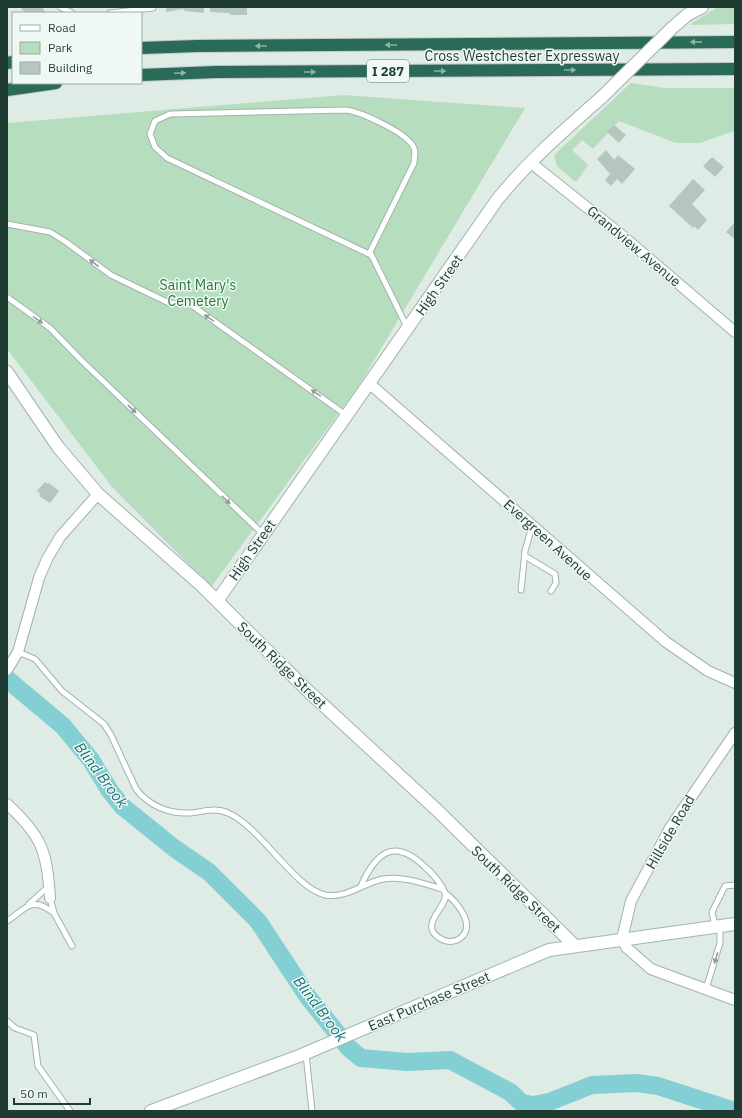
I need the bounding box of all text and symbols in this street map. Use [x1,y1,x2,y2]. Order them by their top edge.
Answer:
legend [12,12,142,84]
text: Road [48,20,76,35]
one-way arrow [689,39,702,45]
text: Park [48,40,73,55]
one-way arrow [384,42,397,48]
one-way arrow [254,43,267,49]
street label: Cross Westchester Expressway [425,47,619,65]
text: Building [48,60,93,75]
road number: I 287 [367,60,409,82]
one-way arrow [564,67,577,73]
one-way arrow [434,68,447,74]
one-way arrow [304,69,317,75]
one-way arrow [174,70,187,76]
street label: Grandview Avenue [583,201,685,291]
street label: High Street [411,251,467,319]
one-way arrow [88,259,99,267]
park label: Saint Mary's Cemetery [160,276,237,310]
one-way arrow [204,314,214,322]
one-way arrow [33,316,44,324]
one-way arrow [310,389,321,397]
one-way arrow [127,404,137,414]
one-way arrow [221,495,231,504]
street label: Evergreen Avenue [500,495,596,585]
street label: High Street [224,516,280,584]
street label: South Ridge Street [234,618,331,712]
water label: Blind Brook [71,738,132,811]
street label: Hillside Road [642,792,698,872]
street label: South Ridge Street [468,842,565,936]
one-way arrow [713,952,719,964]
street label: East Purchase Street [365,967,493,1035]
water label: Blind Brook [290,972,351,1045]
scale bar [14,1080,90,1106]
text: 50 m [20,1086,48,1101]

